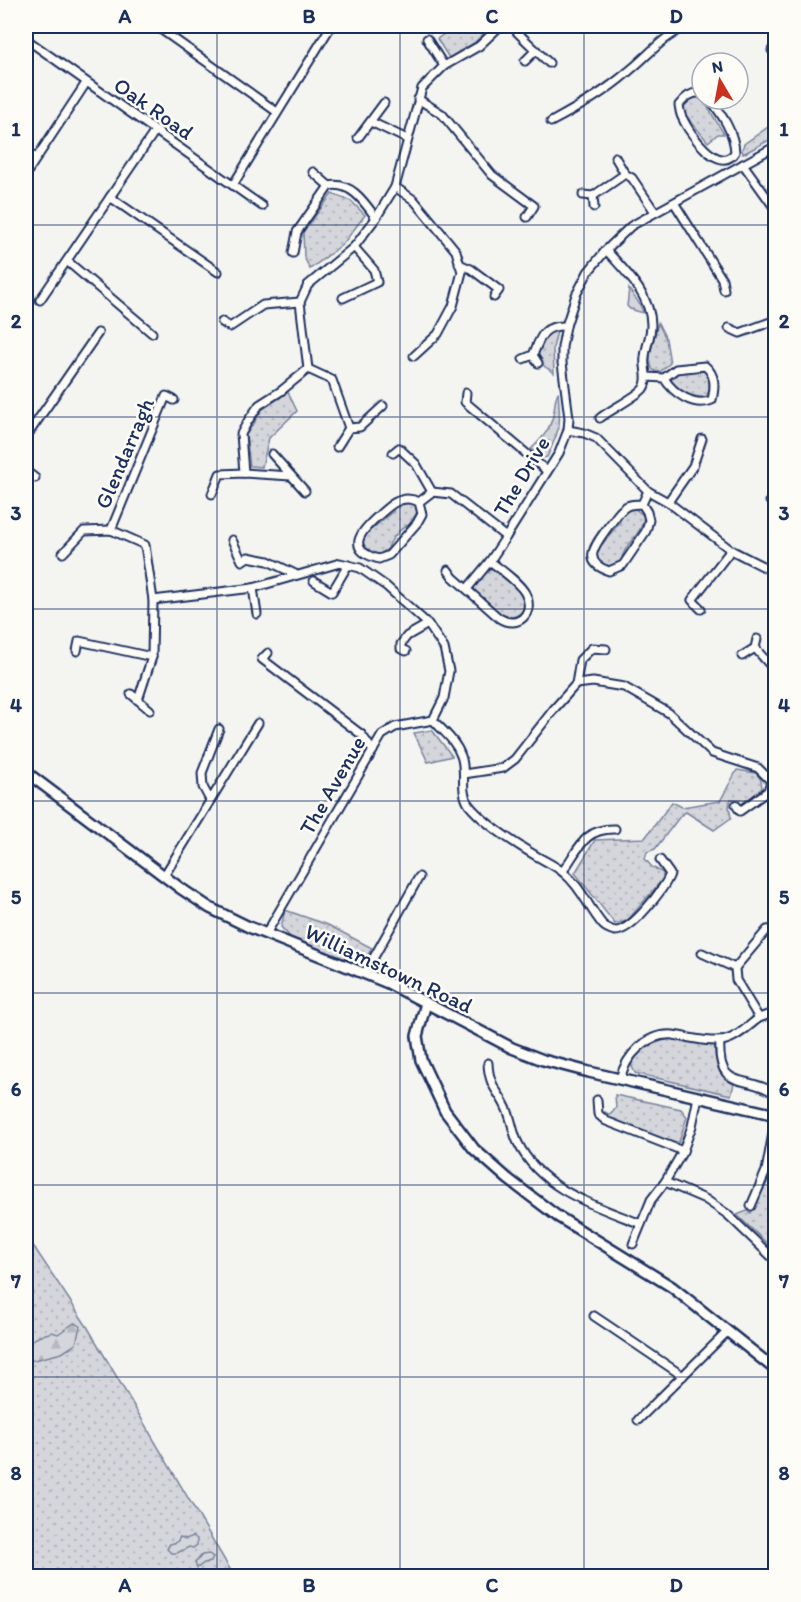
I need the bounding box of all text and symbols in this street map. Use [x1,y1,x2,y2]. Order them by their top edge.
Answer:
text: A [118,4,132,28]
text: B [303,4,316,28]
text: C [486,4,499,28]
text: D [669,4,683,28]
north arrow [690,51,750,111]
text: N [711,56,724,77]
street label: Oak Road [109,71,199,146]
text: 1 [11,117,21,141]
text: 1 [779,117,789,141]
text: 2 [11,309,22,333]
text: 2 [779,309,790,333]
street label: Glendarragh [89,393,160,513]
street label: The Drive [487,431,556,521]
text: 3 [11,501,22,525]
text: 3 [779,501,790,525]
text: 4 [10,693,22,717]
text: 4 [778,693,790,717]
street label: The Avenue [293,731,372,839]
text: 5 [11,885,22,909]
text: 5 [779,885,790,909]
street label: Williamstown Road [301,918,477,1019]
text: 6 [11,1077,22,1101]
text: 6 [779,1077,790,1101]
text: 7 [10,1269,21,1293]
text: 7 [778,1269,789,1293]
text: 8 [11,1461,22,1485]
text: 8 [779,1461,790,1485]
text: A [118,1573,132,1597]
text: B [303,1573,316,1597]
text: C [486,1573,499,1597]
text: D [669,1573,683,1597]

